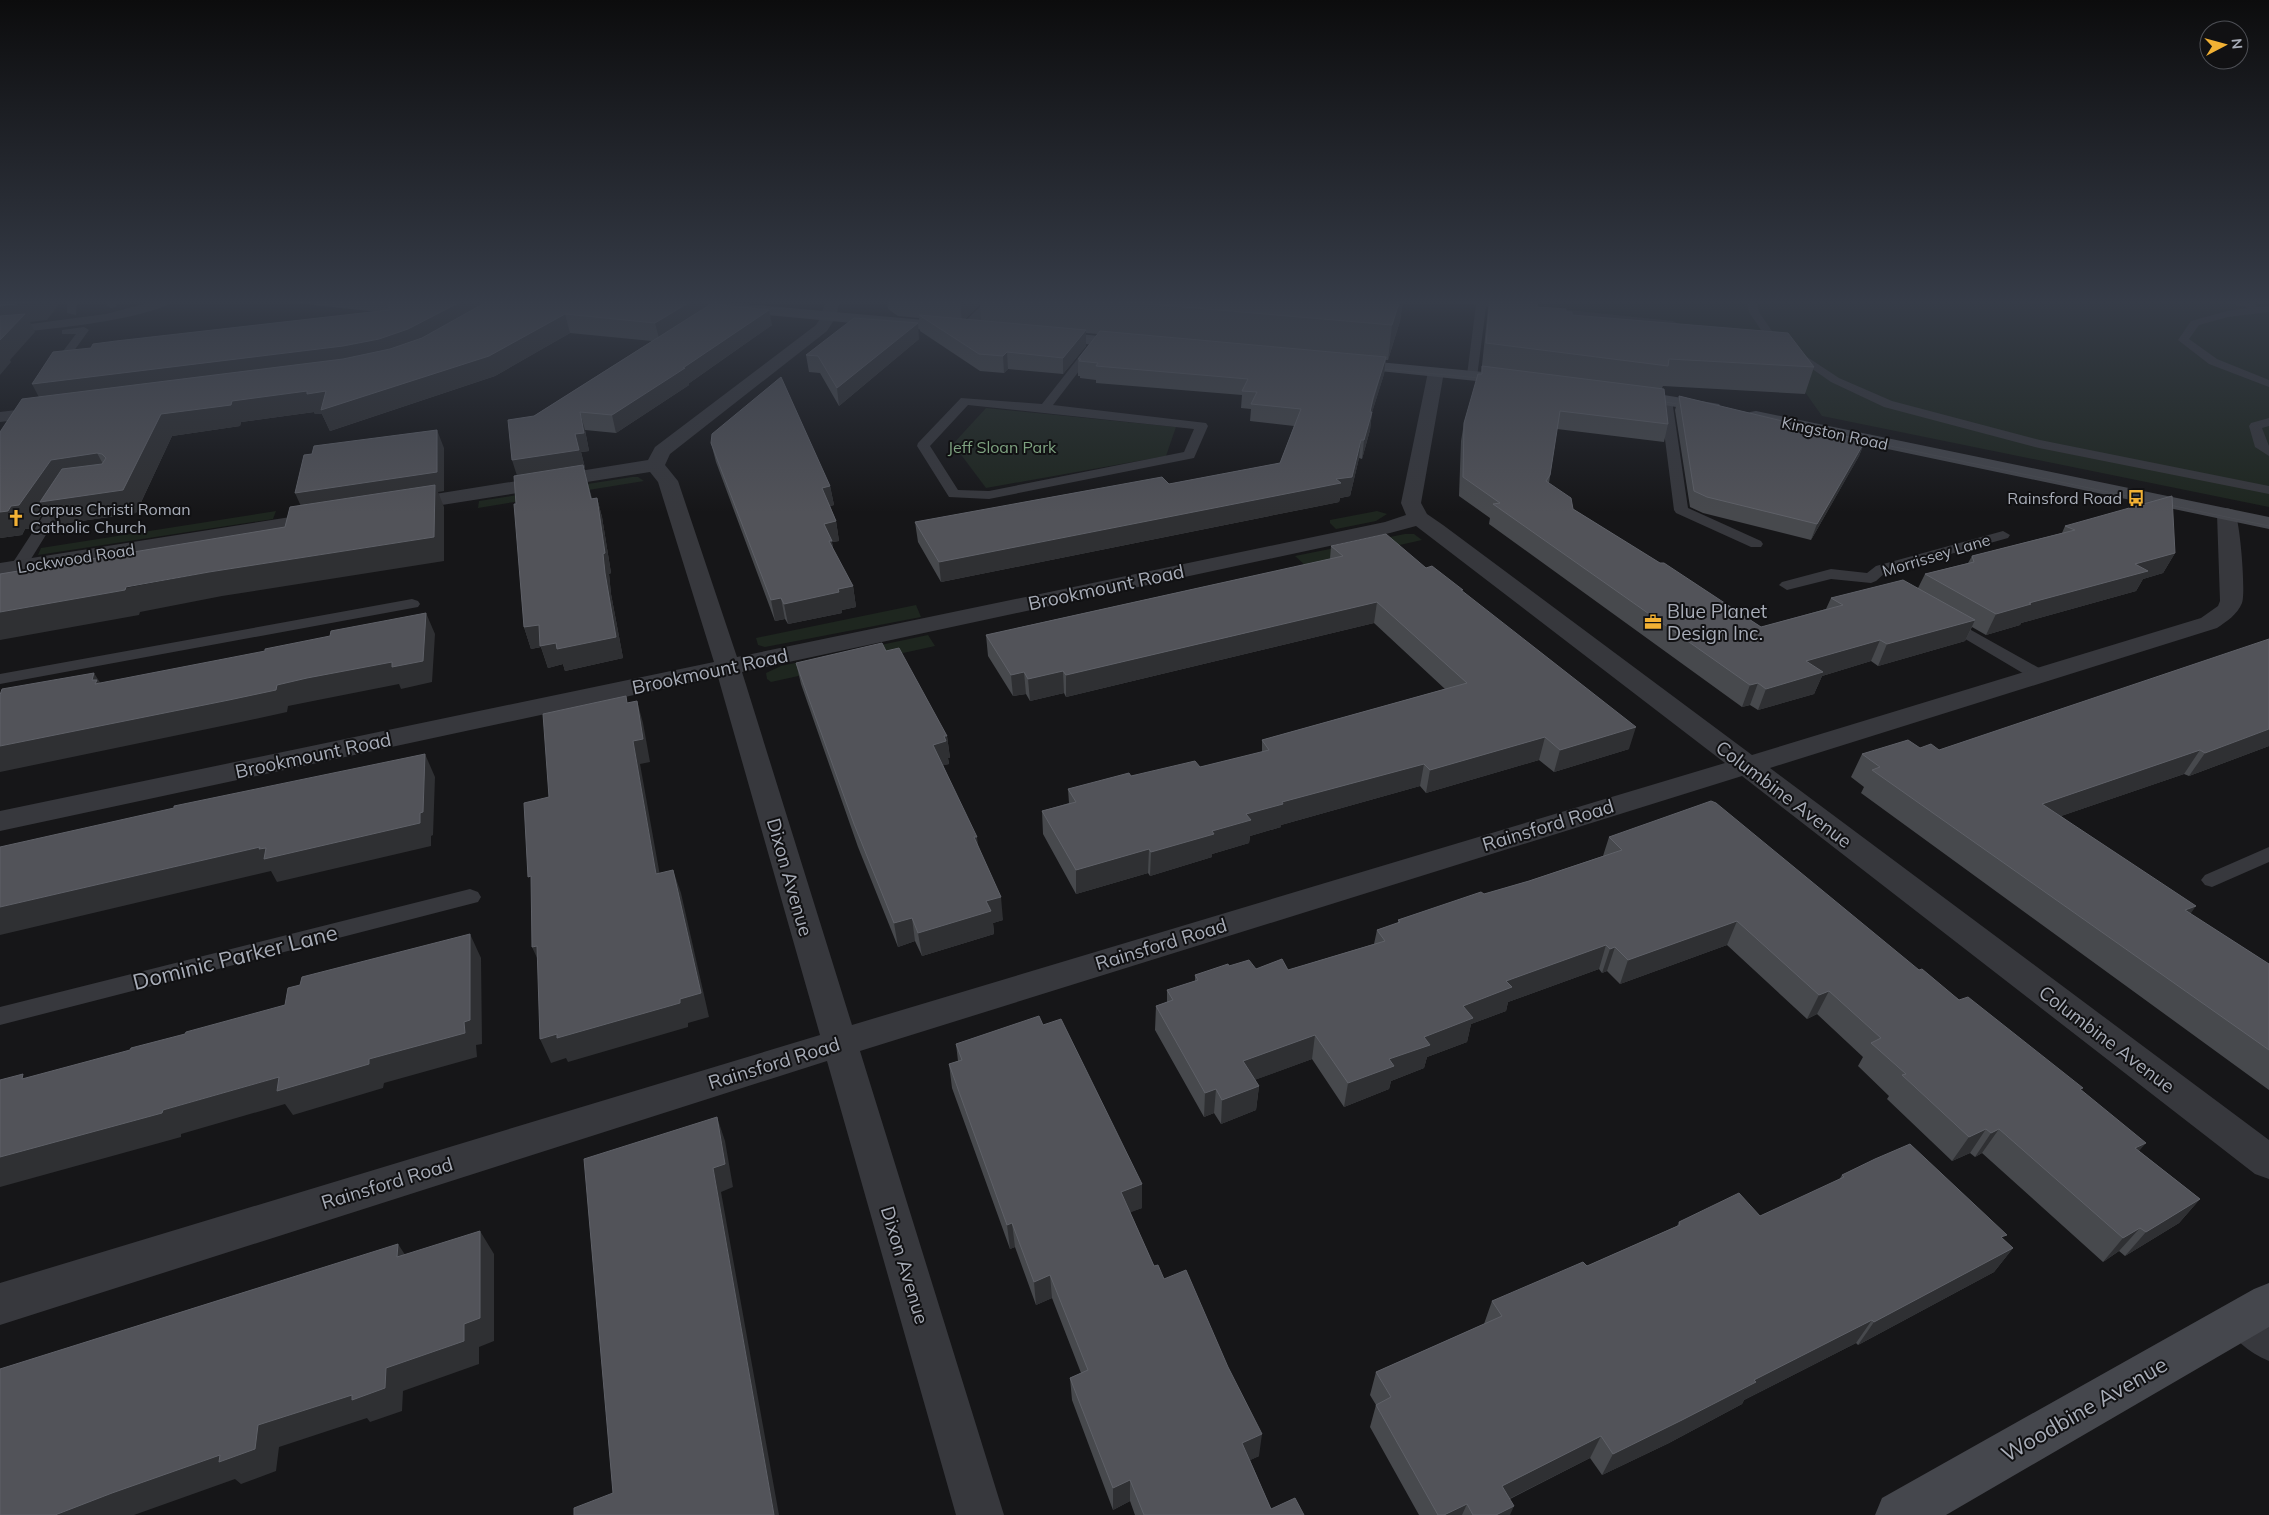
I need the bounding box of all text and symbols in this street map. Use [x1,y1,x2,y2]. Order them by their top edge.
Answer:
north arrow [2199,20,2249,70]
text: N [2227,37,2246,50]
street label: Kingston Road [1780,412,1890,454]
park label: Jeff Sloan Park [948,437,1057,457]
place label: Rainsford Road [2007,488,2122,508]
bus stop icon: Rainsford Road [2126,488,2146,508]
place label: Corpus Christi Roman Catholic Church [30,499,191,537]
church icon: Corpus Christi Roman Catholic Church [6,508,26,528]
street label: Morrissey Lane [1880,529,1992,581]
street label: Lockwood Road [16,539,136,577]
street label: Brookmount Road [1026,559,1186,615]
place label: Blue Planet Design Inc. [1667,599,1767,645]
office icon: Blue Planet Design Inc. [1643,612,1663,632]
street label: Brookmount Road [630,643,790,699]
street label: Brookmount Road [233,727,393,783]
street label: Columbine Avenue [1711,735,1857,853]
street label: Rainsford Road [1479,794,1617,856]
street label: Dixon Avenue [762,815,818,939]
street label: Rainsford Road [1092,913,1230,975]
street label: Dominic Parker Lane [130,918,340,996]
street label: Columbine Avenue [2034,980,2180,1098]
street label: Rainsford Road [705,1032,843,1094]
street label: Rainsford Road [318,1152,456,1214]
street label: Dixon Avenue [876,1203,934,1327]
street label: Woodbine Avenue [1996,1350,2172,1468]

